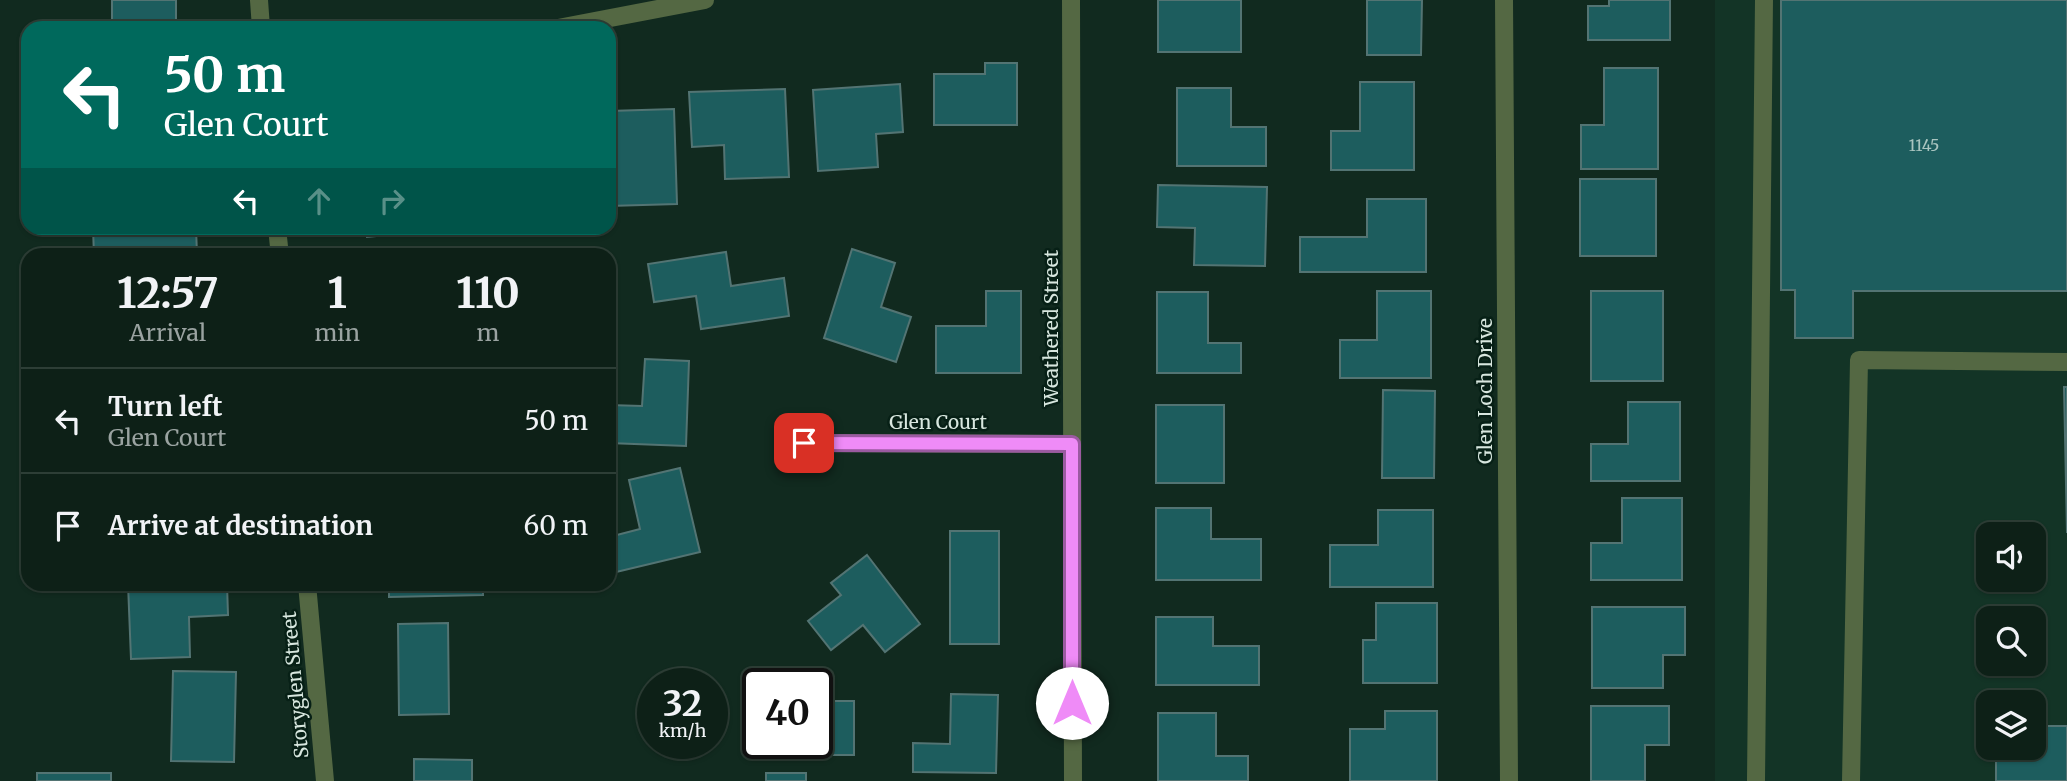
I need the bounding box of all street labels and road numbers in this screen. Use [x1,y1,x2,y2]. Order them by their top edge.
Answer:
street label: Weathered Street [1039,249,1063,407]
street label: Glen Loch Drive [1473,318,1497,464]
street label: Glen Court [889,410,987,434]
street label: Storyglen Street [277,610,313,759]

